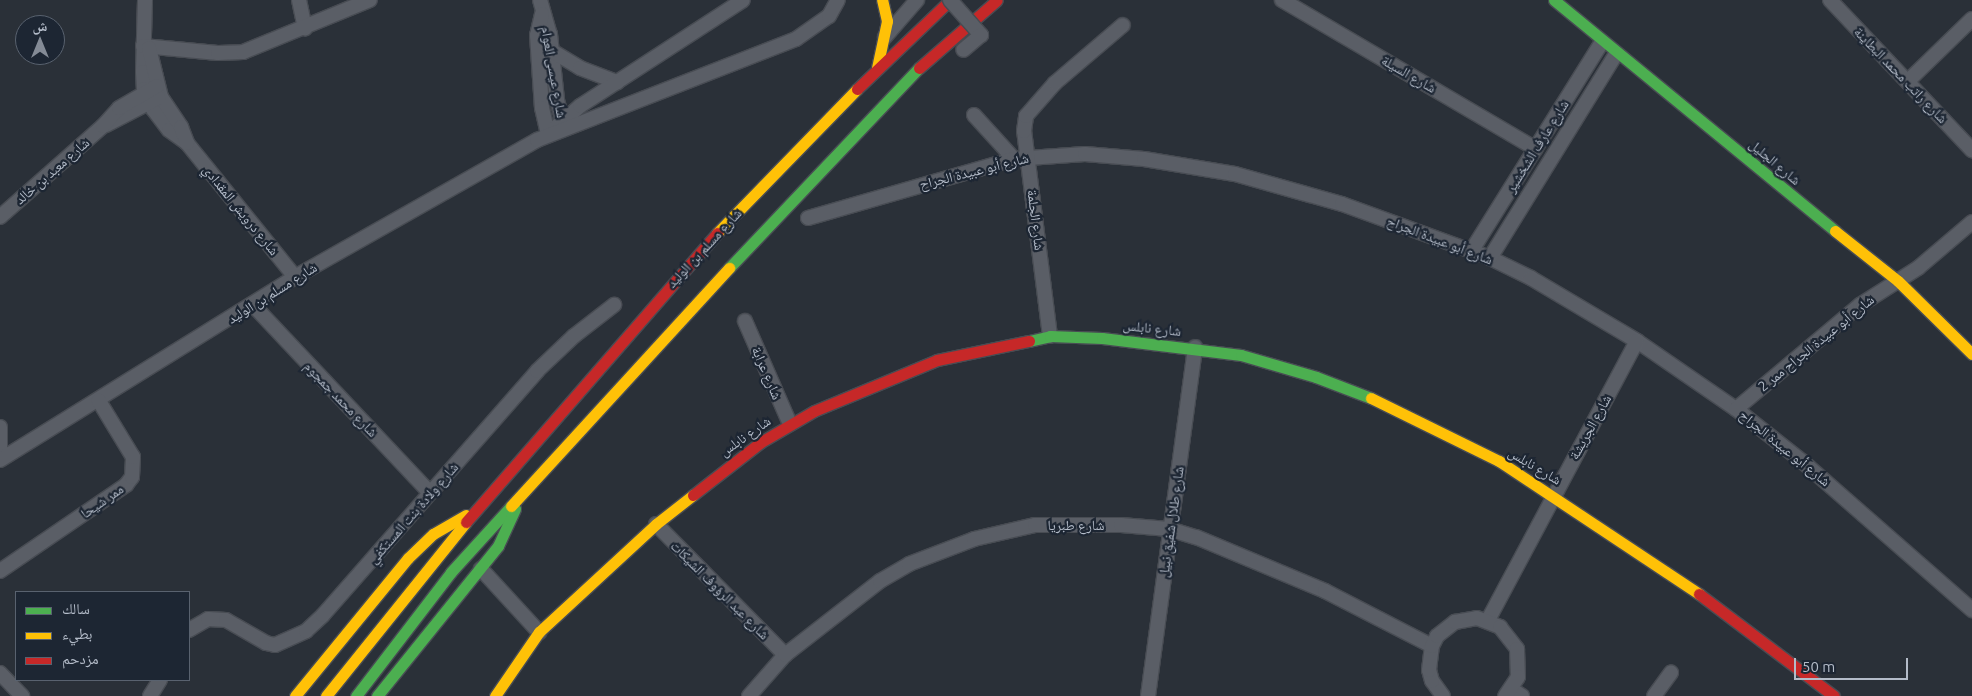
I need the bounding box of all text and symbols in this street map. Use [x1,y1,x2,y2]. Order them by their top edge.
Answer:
north arrow [15,15,65,65]
text: ش [33,18,47,34]
street label: شارع راتب محمد البطاينة [1851,23,1951,127]
street label: شارع عيسى العوام [538,25,570,119]
street label: شارع السيلة [1379,52,1439,96]
street label: شارع عارف الشخشير [1502,97,1572,195]
street label: شارع معبد بن خالد [11,134,93,208]
street label: شارع الجليل [1746,136,1804,188]
street label: شارع أبو عبيدة الجراح [918,149,1030,193]
street label: شارع درويش المقدادي [199,161,283,259]
street label: شارع الجلمة [1024,189,1048,251]
street label: شارع مسلم بن الوليد [663,205,745,291]
street label: شارع أبو عبيدة الجراح [1385,212,1495,268]
street label: شارع مسلم بن الوليد [224,259,320,327]
street label: شارع أبو عبيدة الجراح ممر 2 [1755,291,1877,395]
street label: شارع نابلس [1122,317,1182,339]
street label: شارع عرابة [748,344,786,402]
street label: شارع محمد جمجوم [301,358,381,440]
street label: شارع الجريشة [1565,392,1615,462]
street label: شارع أبو عبيدة الجراح [1736,406,1834,490]
street label: شارع نابلس [716,412,774,460]
street label: شارع نابلس [1506,444,1564,488]
street label: شارع ولادة بنت المستكفي [364,459,462,567]
street label: شارع طلال شفيق نبيل [1155,465,1187,579]
street label: ممر شيحا [77,480,127,522]
street label: شارع طبريا [1047,517,1105,533]
street label: شارع عبد الرؤوف الشيكات [667,537,773,643]
legend [15,591,190,681]
text: سالك [62,600,90,617]
text: بطيء [62,625,92,642]
scale bar [1797,648,1911,680]
text: مزدحم [62,650,99,667]
text: 50 m [1802,658,1835,675]

